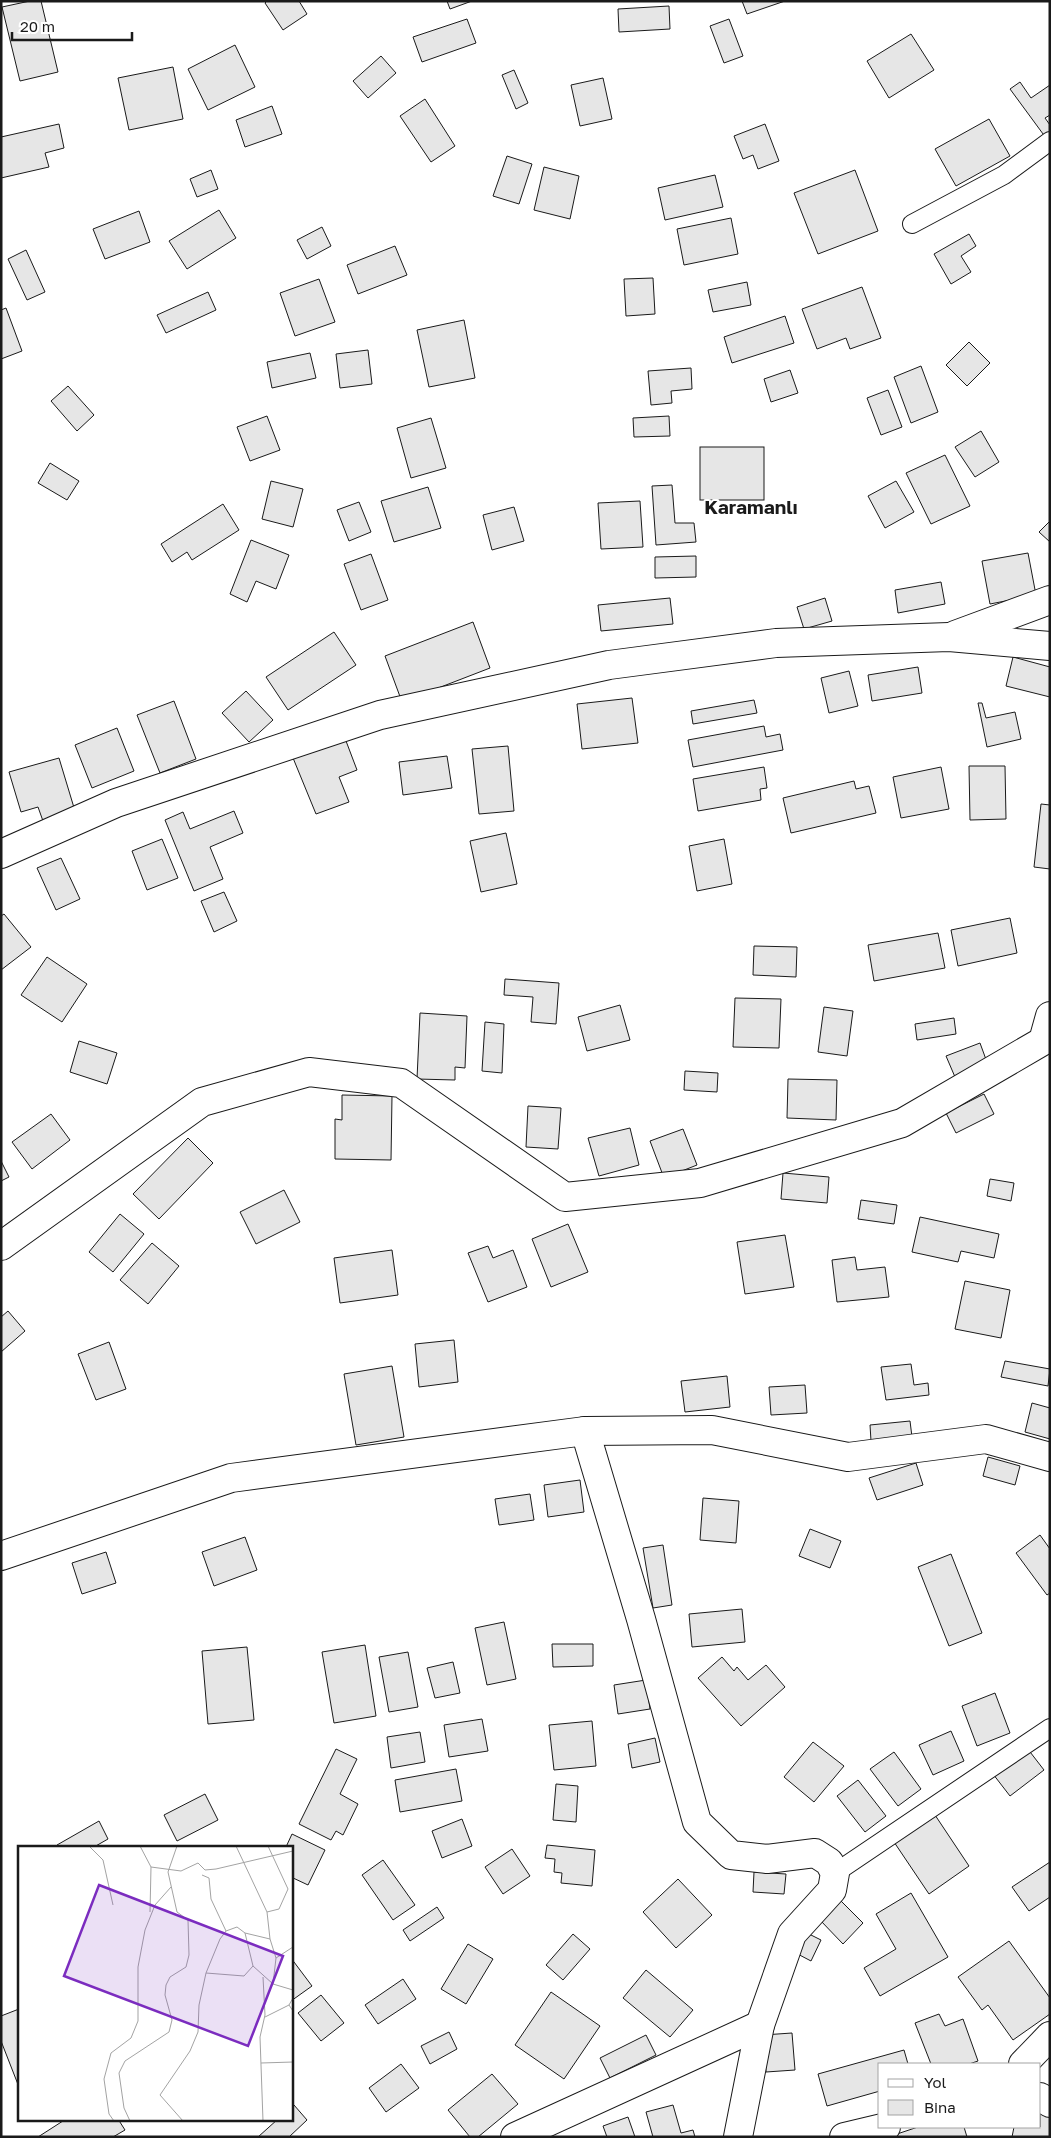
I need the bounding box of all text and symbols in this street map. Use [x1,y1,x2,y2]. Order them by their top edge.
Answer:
scale bar [12,10,132,42]
text: 20 m [20,17,55,35]
district label: Karamanlı [704,495,798,518]
inset map [18,1846,292,2120]
legend [878,2063,1041,2128]
text: Yol [924,2073,946,2091]
text: Bina [924,2098,956,2116]

